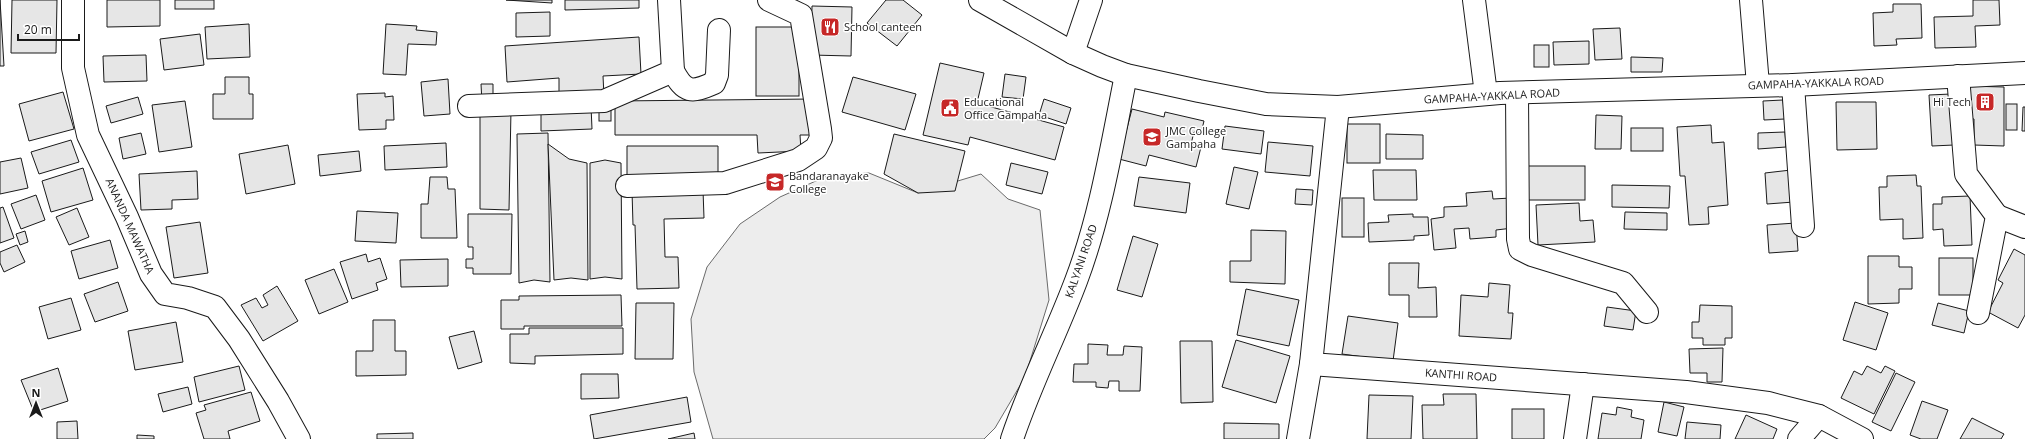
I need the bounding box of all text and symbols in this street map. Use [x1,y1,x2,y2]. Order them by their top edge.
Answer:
scale bar [18,16,79,42]
restaurant icon: School canteen [819,16,841,38]
place label: School canteen [844,19,922,34]
text: 20 m [24,21,52,38]
street label: GAMPAHA-YAKKALA ROAD [1748,73,1884,92]
street label: GAMPAHA-YAKKALA ROAD [1423,84,1560,107]
building icon: Hi Tech [1974,91,1996,113]
place label: Educational Office Gampaha [964,94,1047,122]
place label: Hi Tech [1933,94,1971,109]
public building icon: Educational Office Gampaha [939,97,961,119]
place label: JMC College Gampaha [1165,123,1226,151]
school or university icon: JMC College Gampaha [1141,126,1163,148]
place label: Bandaranayake College [789,168,869,196]
school or university icon: Bandaranayake College [764,171,786,193]
street label: ANANDA MAWATHA [103,176,158,276]
street label: KALYANI ROAD [1061,222,1100,300]
street label: KANTHI ROAD [1424,364,1498,385]
north arrow [16,383,56,423]
text: N [32,385,40,400]

